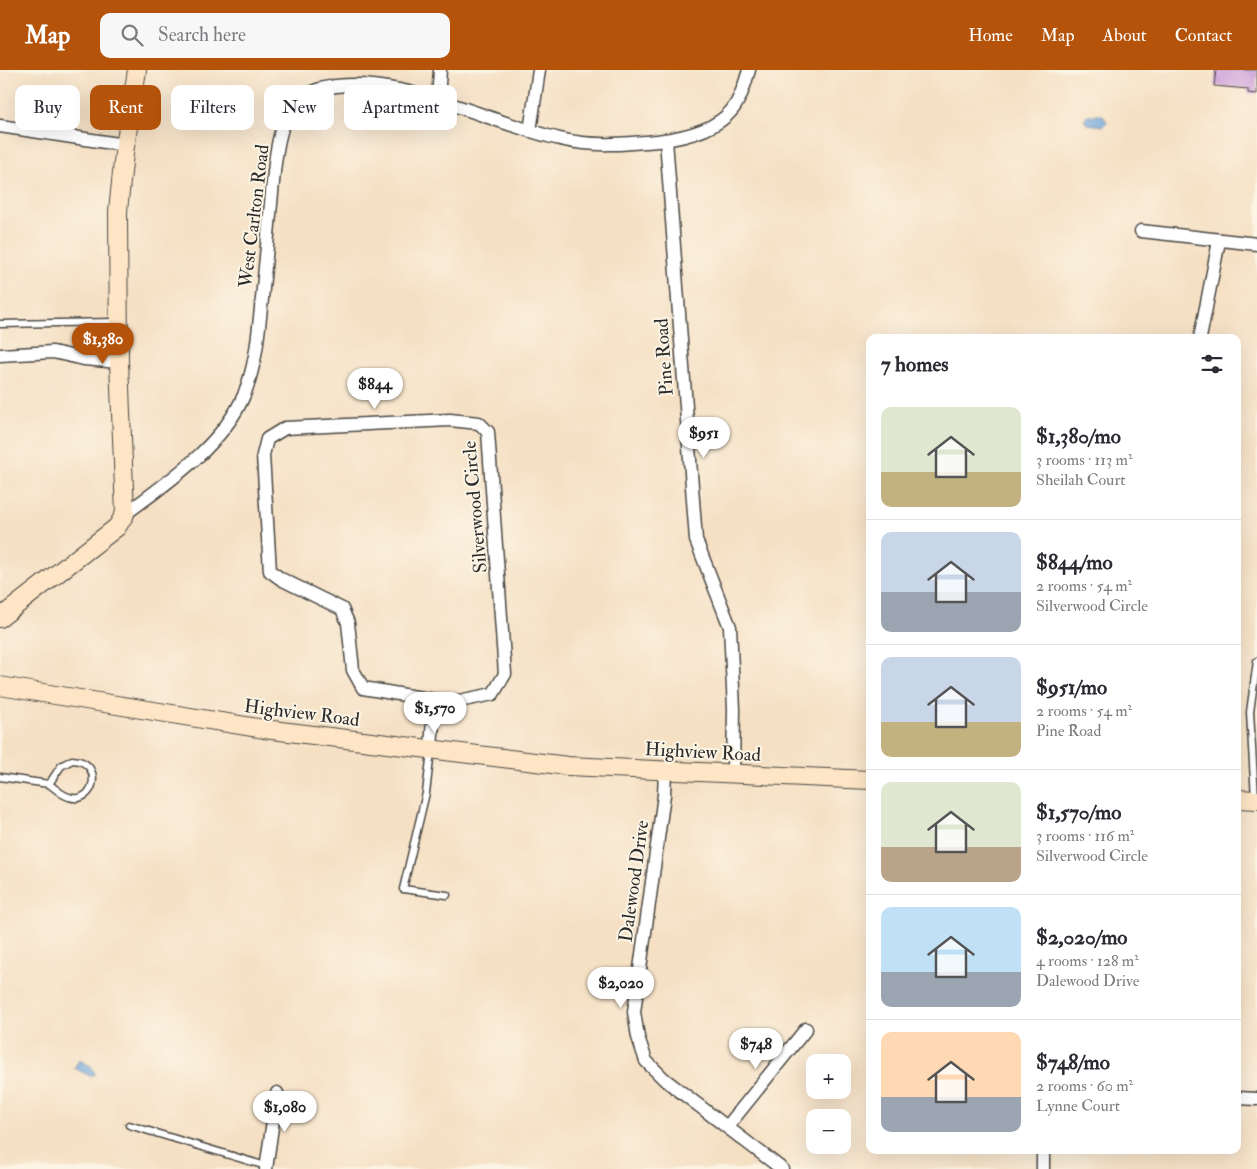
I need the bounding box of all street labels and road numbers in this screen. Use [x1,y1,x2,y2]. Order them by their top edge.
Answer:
street label: West Carlton Road [233,142,275,290]
street label: Pine Road [649,317,679,396]
street label: Silverwood Circle [457,440,493,574]
street label: Highview Road [243,694,362,732]
street label: Highview Road [644,737,762,767]
street label: Dalewood Drive [614,819,654,944]

